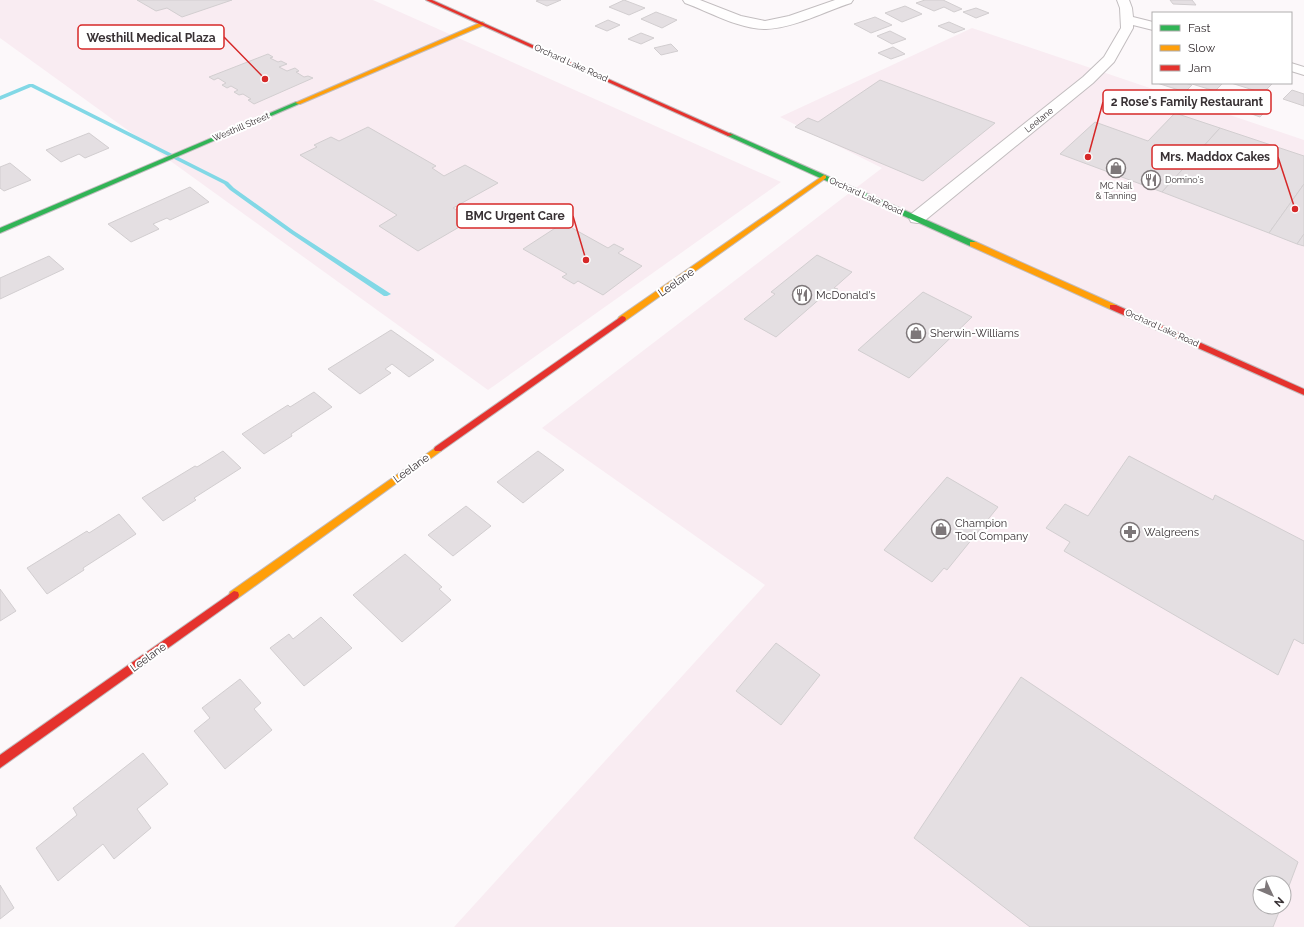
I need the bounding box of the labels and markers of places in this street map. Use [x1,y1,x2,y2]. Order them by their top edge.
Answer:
callout: Westhill Medical Plaza [78,25,224,49]
callout: 2 Rose's Family Restaurant [1103,90,1271,114]
callout: Mrs. Maddox Cakes [1152,145,1278,169]
shop icon: MC Nail & Tanning [1105,157,1127,179]
restaurant icon: Domino's [1140,169,1162,191]
place label: Domino's [1165,175,1204,185]
place label: MC Nail & Tanning [1096,181,1136,201]
callout: BMC Urgent Care [457,204,573,228]
restaurant icon: McDonald's [791,284,813,306]
place label: McDonald's [816,289,876,302]
shop icon: Sherwin-Williams [905,322,927,344]
place label: Sherwin-Williams [930,327,1019,340]
place label: Champion Tool Company [955,517,1028,543]
shop icon: Champion Tool Company [930,518,952,540]
pharmacy icon: Walgreens [1119,521,1141,543]
place label: Walgreens [1144,526,1199,539]

